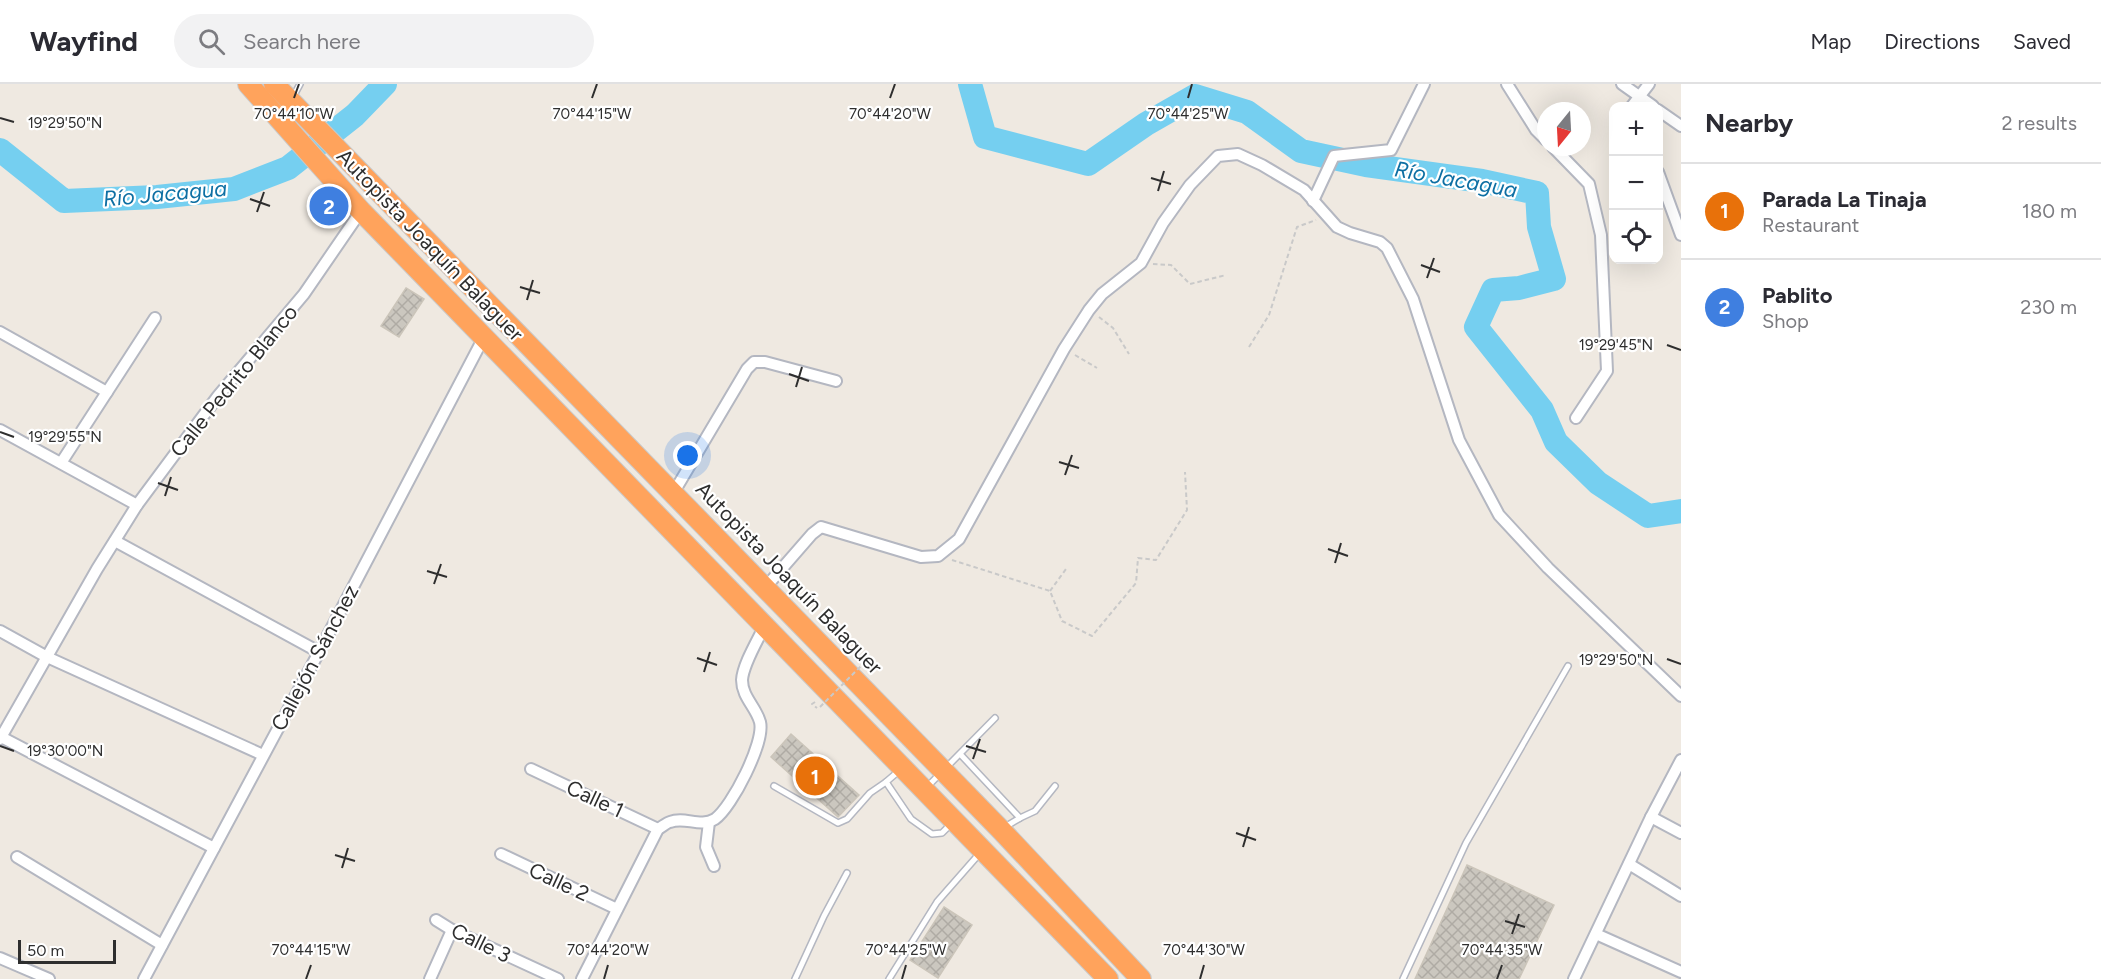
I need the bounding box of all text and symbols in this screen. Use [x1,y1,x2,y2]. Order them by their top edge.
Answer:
search box [174,14,594,68]
text: Wayfind [30,24,138,58]
icon: search [195,25,228,58]
text: Search here [243,28,361,55]
text: Map [1810,29,1851,54]
text: Directions [1884,29,1980,54]
text: Saved [2013,29,2071,54]
north arrow [1537,102,1591,156]
map controls [1609,102,1663,264]
button: + [1609,102,1663,156]
text: 70°44'10"W [254,105,335,123]
text: 70°44'15"W [553,105,632,123]
text: 70°44'20"W [849,105,932,123]
text: 70°44'25"W [1147,105,1229,123]
text: Nearby [1705,107,1793,139]
text: 2 results [2001,111,2077,135]
text: 19°29'50"N [28,114,102,132]
street label: Autopista Joaquín Balaguer [332,143,529,346]
water label: Río Jacagua [1392,155,1520,204]
button: − [1609,156,1663,210]
water label: Río Jacagua [102,175,228,212]
pin: 2 [310,184,348,228]
text: Parada La Tinaja [1762,186,1927,213]
text: 1 [1720,199,1729,223]
text: 180 m [2022,199,2077,223]
button: locate [1609,210,1663,264]
text: Restaurant [1762,213,1859,237]
text: Pablito [1762,282,1833,309]
text: 2 [1719,295,1730,319]
text: 230 m [2020,295,2077,319]
street label: Calle Pedrito Blanco [165,300,303,462]
text: Shop [1762,309,1809,333]
text: 19°29'45"N [1579,336,1653,354]
text: 19°29'55"N [28,428,102,446]
your location [673,441,702,470]
street label: Autopista Joaquín Balaguer [691,476,888,679]
street label: Callejón Sánchez [266,581,363,735]
text: 19°29'50"N [1579,651,1653,669]
text: 19°30'00"N [27,742,103,760]
pin: 1 [796,754,834,798]
street label: Calle 1 [563,774,628,823]
street label: Calle 2 [525,857,593,906]
street label: Calle 3 [447,917,515,968]
scale bar [18,937,116,964]
text: 50 m [27,941,64,960]
text: 70°44'15"W [272,941,351,959]
text: 70°44'20"W [567,941,650,959]
text: 70°44'25"W [865,941,947,959]
text: 70°44'30"W [1163,941,1246,959]
text: 70°44'35"W [1462,941,1543,959]

